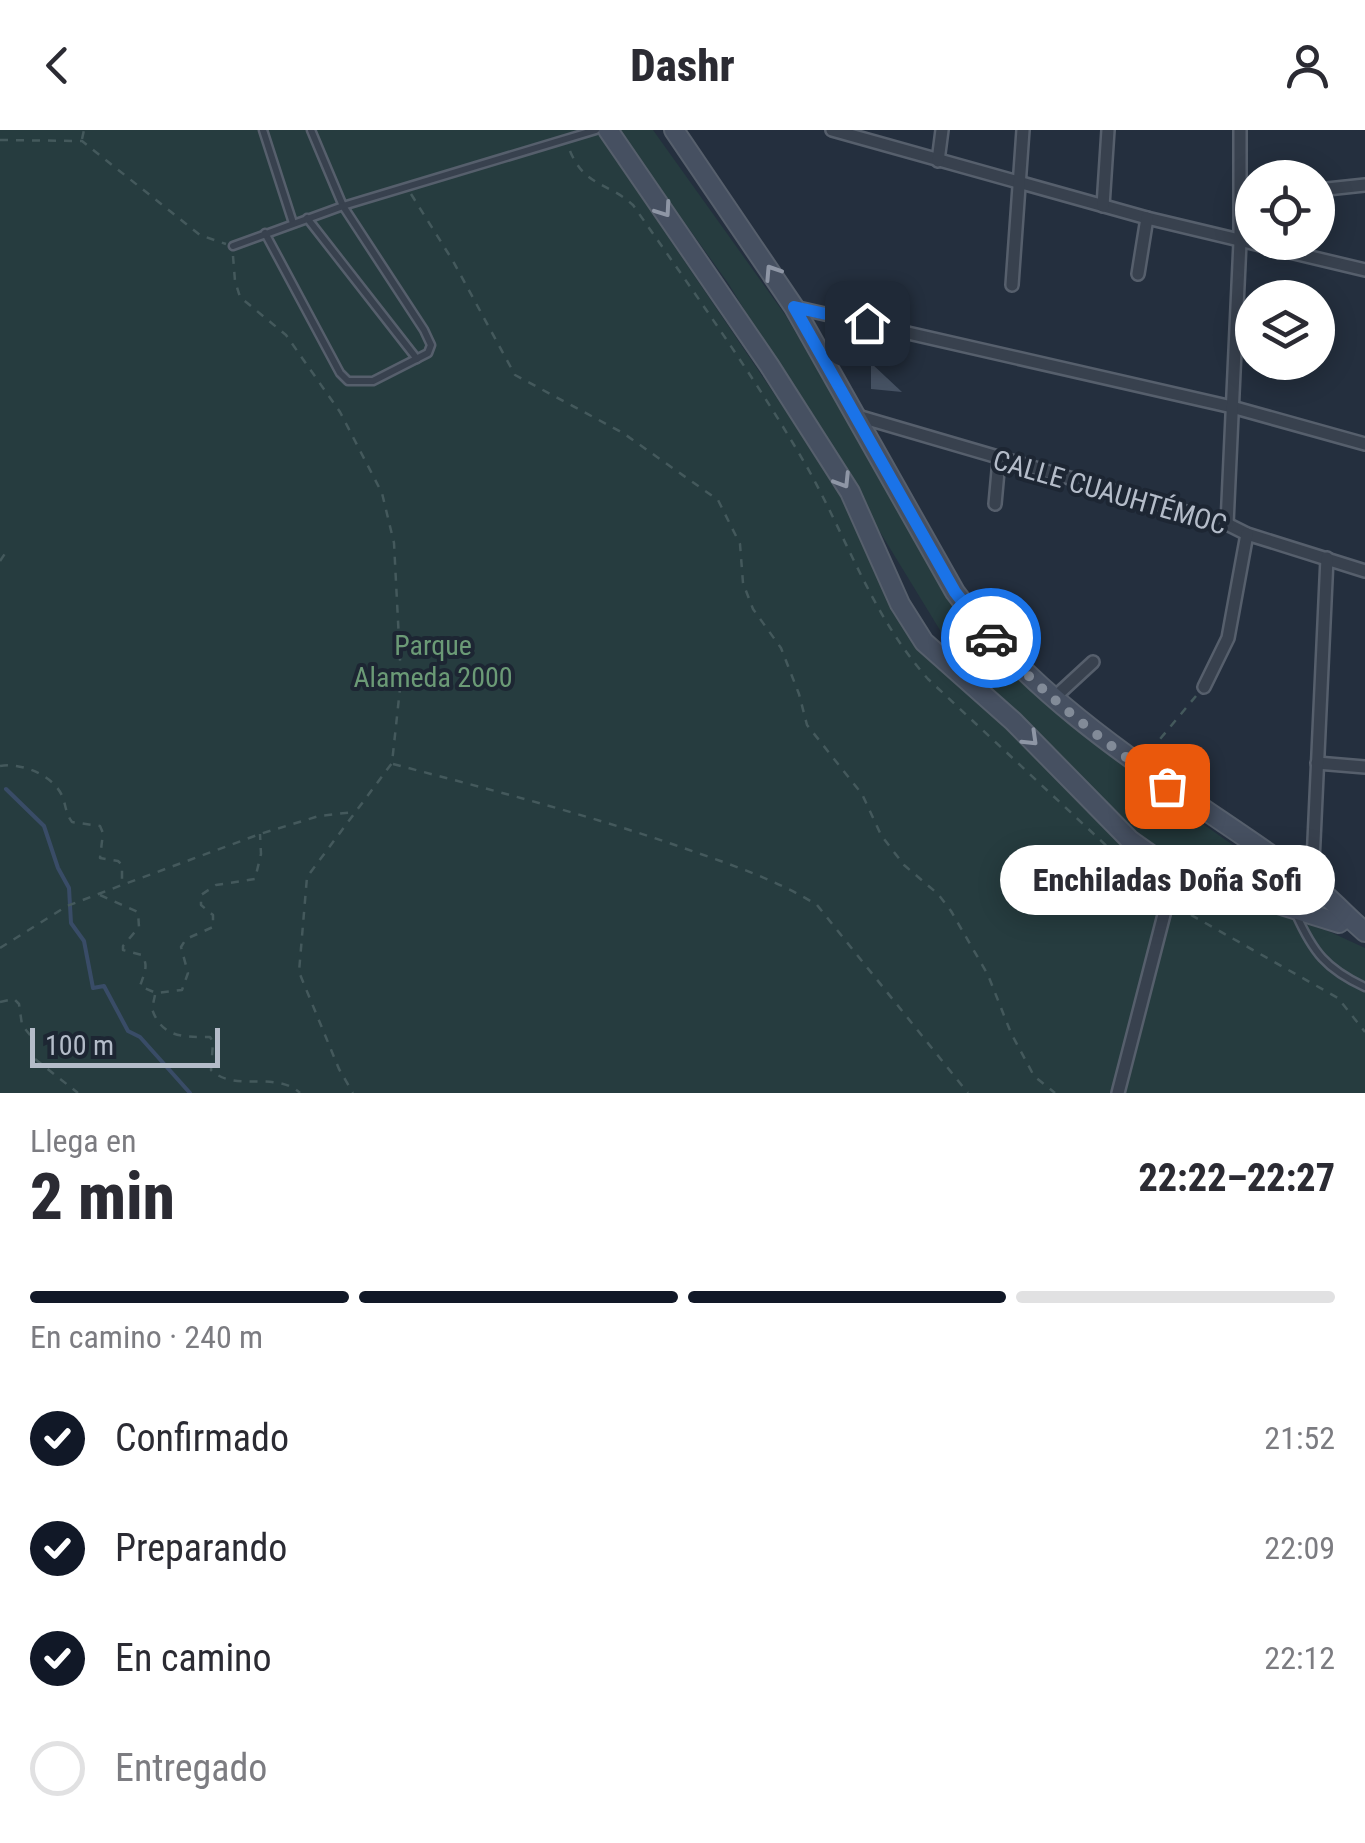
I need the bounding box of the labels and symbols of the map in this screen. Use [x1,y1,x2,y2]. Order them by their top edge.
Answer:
one-way arrow [652,199,670,218]
one-way arrow [765,265,784,283]
pin [825,281,910,366]
street label: CALLE CUAUHTÉMOC [989,443,1230,542]
one-way arrow [831,470,850,488]
courier [941,588,1041,688]
park label: Parque Alameda 2000 [353,629,513,694]
one-way arrow [1019,727,1037,745]
pin [1125,744,1210,829]
callout: Enchiladas Doña Sofi [1000,846,1334,916]
scale bar [30,1023,220,1068]

